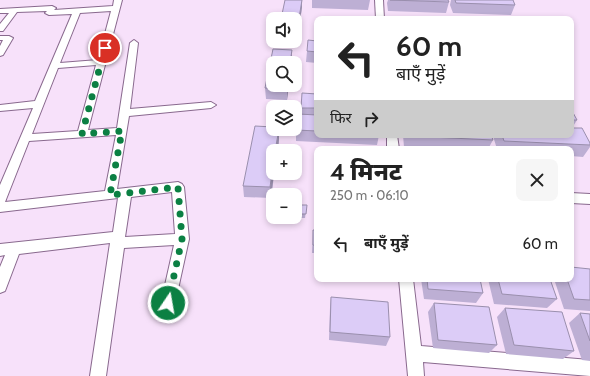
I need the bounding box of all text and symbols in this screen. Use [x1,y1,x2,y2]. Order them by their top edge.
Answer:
map controls [266,12,302,224]
button: sound [266,12,302,48]
text: 60 m [396,29,462,63]
pin [88,31,122,65]
icon: left [330,32,382,84]
icon: arrive [94,37,116,59]
button: search [266,56,302,92]
text: बाएँ मुड़ें [396,63,445,85]
button: layers [266,100,302,136]
icon: right [360,108,382,130]
text: फिर [330,109,352,127]
button: + [266,144,302,180]
text: 4 मिनट [330,157,402,186]
button: close [516,159,558,201]
text: 250 m · 06:10 [330,187,409,203]
button: − [266,188,302,224]
icon: left [330,233,352,255]
text: बाएँ मुड़ें [364,234,409,252]
text: 60 m [522,235,558,253]
position arrow [147,282,189,324]

